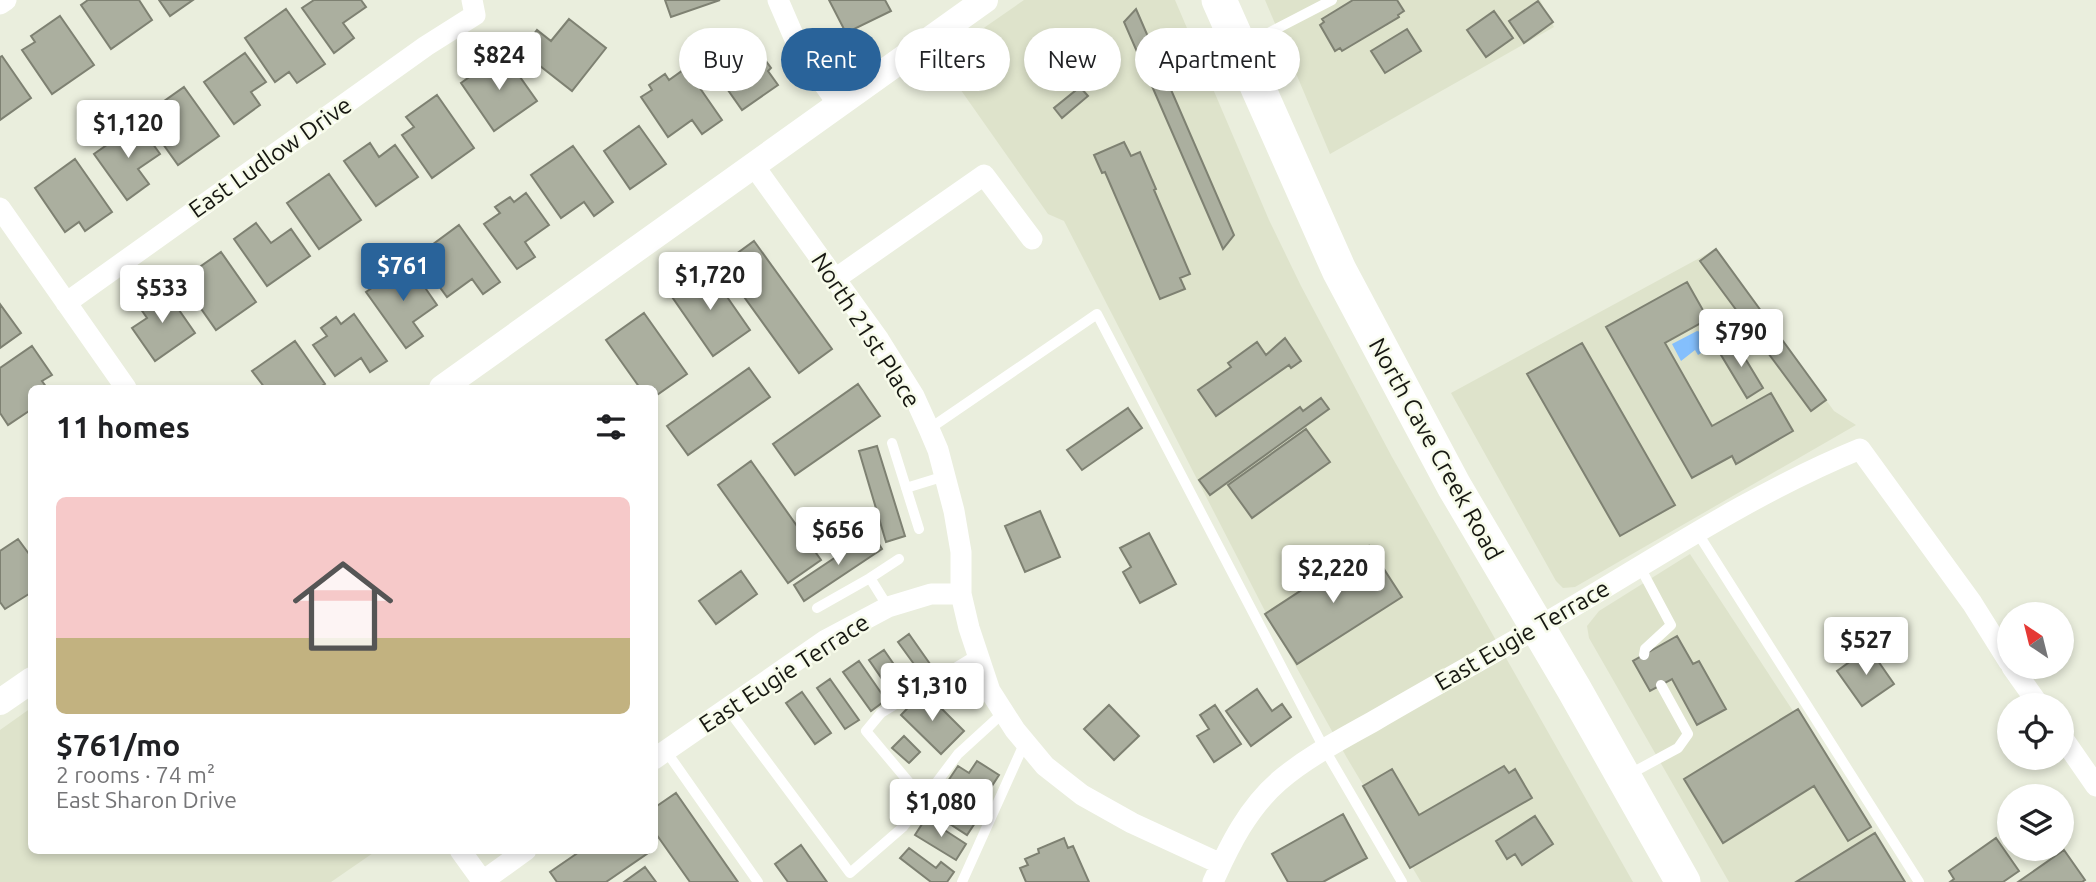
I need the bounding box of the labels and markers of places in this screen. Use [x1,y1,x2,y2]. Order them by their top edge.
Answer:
pin: $824 [458,32,540,92]
pin: $1,120 [71,100,185,160]
pin: $761 [362,244,444,303]
pin: $1,720 [653,252,767,312]
pin: $533 [121,266,203,325]
pin: $790 [1700,310,1782,369]
pin: $656 [797,508,879,567]
pin: $2,220 [1276,546,1390,605]
pin: $527 [1825,618,1907,677]
pin: $1,310 [875,664,989,723]
pin: $1,080 [884,780,998,839]

